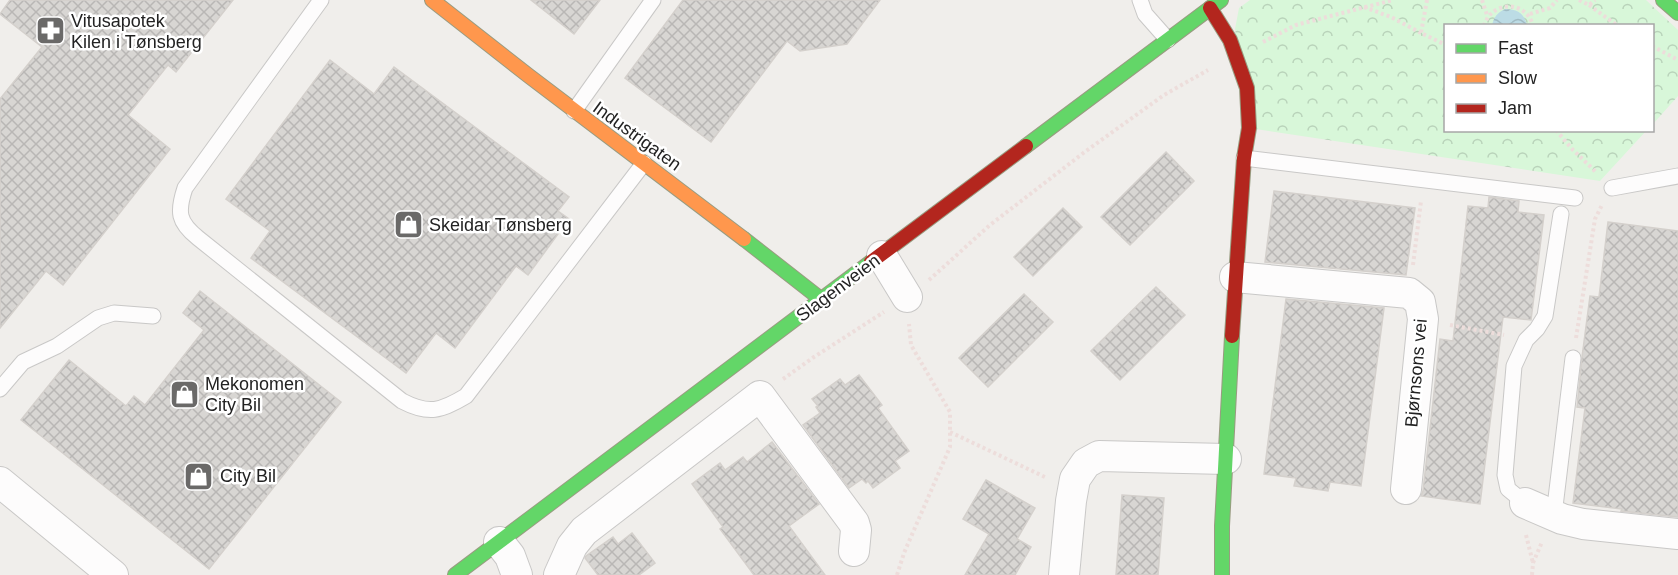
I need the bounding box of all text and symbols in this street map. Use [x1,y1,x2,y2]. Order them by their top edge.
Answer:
place label: Vitusapotek Kilen i Tønsberg [71,11,202,52]
pharmacy icon: Vitusapotek Kilen i Tønsberg [34,15,66,47]
legend [1444,24,1654,132]
text: Fast [1498,38,1533,58]
text: Slow [1498,68,1538,88]
street label: Industrigaten [589,97,685,175]
text: Jam [1498,98,1532,118]
shop icon: Skeidar Tønsberg [392,209,424,241]
place label: Skeidar Tønsberg [429,215,572,235]
street label: Slagenveien [792,250,884,326]
street label: Bjørnsons vei [1401,318,1431,428]
place label: Mekonomen City Bil [205,374,304,415]
shop icon: Mekonomen City Bil [168,378,200,410]
shop icon: City Bil [183,460,215,492]
place label: City Bil [220,466,276,486]

